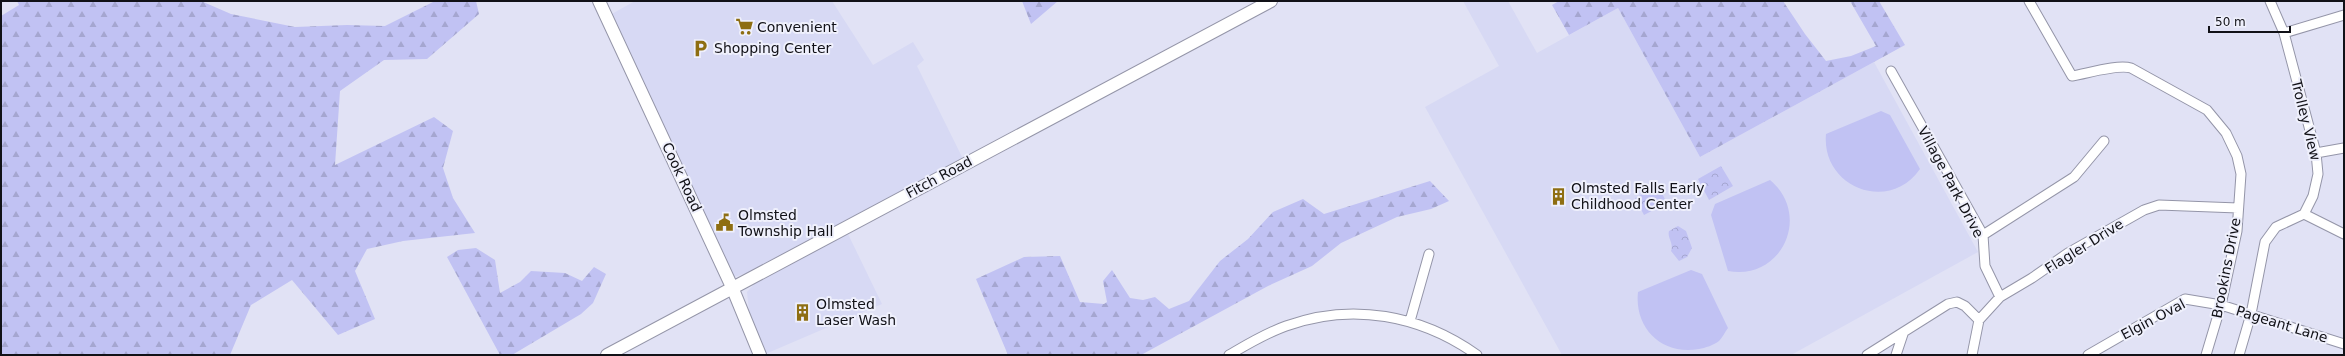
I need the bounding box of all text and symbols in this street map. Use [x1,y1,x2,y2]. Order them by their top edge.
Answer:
scale bar [2209,8,2290,34]
text: 50 m [2215,15,2246,29]
supermarket icon: Convenient [734,17,754,37]
place label: Convenient [757,19,837,35]
parking icon: Shopping Center [691,38,711,58]
place label: Shopping Center [714,40,832,56]
street label: Trolley View [2288,77,2324,162]
street label: Village Park Drive [1915,124,1987,240]
street label: Cook Road [659,140,705,214]
street label: Fitch Road [903,153,975,201]
place label: Olmsted Falls Early Childhood Center [1571,180,1705,212]
building icon: Olmsted Falls Early Childhood Center [1548,186,1568,206]
place label: Olmsted Township Hall [737,207,833,239]
public building icon: Olmsted Township Hall [715,213,735,233]
street label: Flagler Drive [2042,216,2126,276]
street label: Brookins Drive [2208,216,2244,320]
street label: Elgin Oval [2118,295,2188,343]
place label: Olmsted Laser Wash [816,296,896,328]
building icon: Olmsted Laser Wash [793,302,813,322]
street label: Pageant Lane [2234,302,2330,346]

